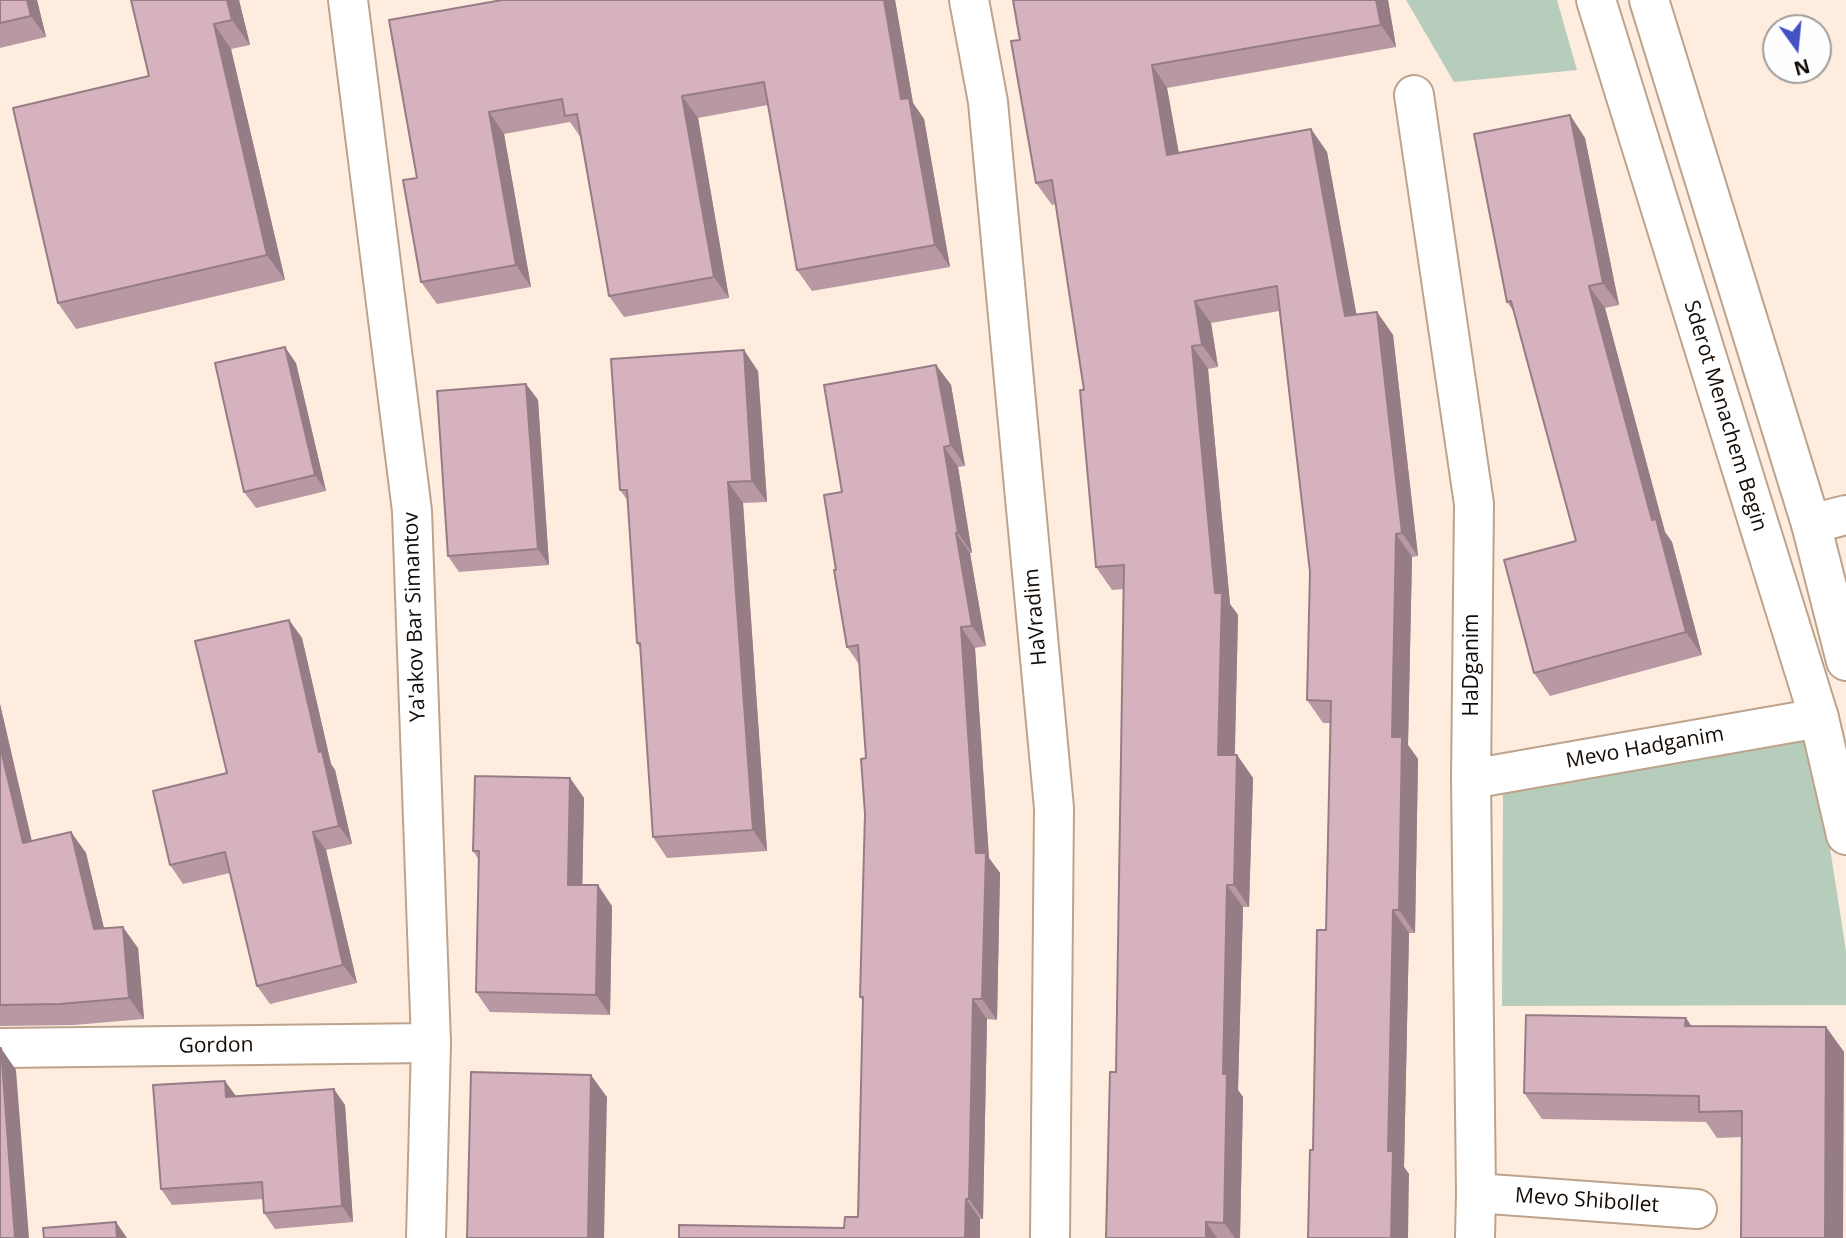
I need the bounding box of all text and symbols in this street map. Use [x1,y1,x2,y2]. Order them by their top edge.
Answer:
north arrow [1762,14,1832,84]
text: N [1791,53,1813,82]
street label: Sderot Menachem Begin [1678,298,1772,534]
street label: Ya'akov Bar Simantov [399,512,431,722]
street label: HaVradim [1019,567,1053,667]
street label: HaDganim [1459,613,1485,717]
street label: Mevo Hadganim [1564,722,1726,774]
street label: Gordon [178,1033,254,1059]
street label: Mevo Shibollet [1514,1183,1660,1219]

